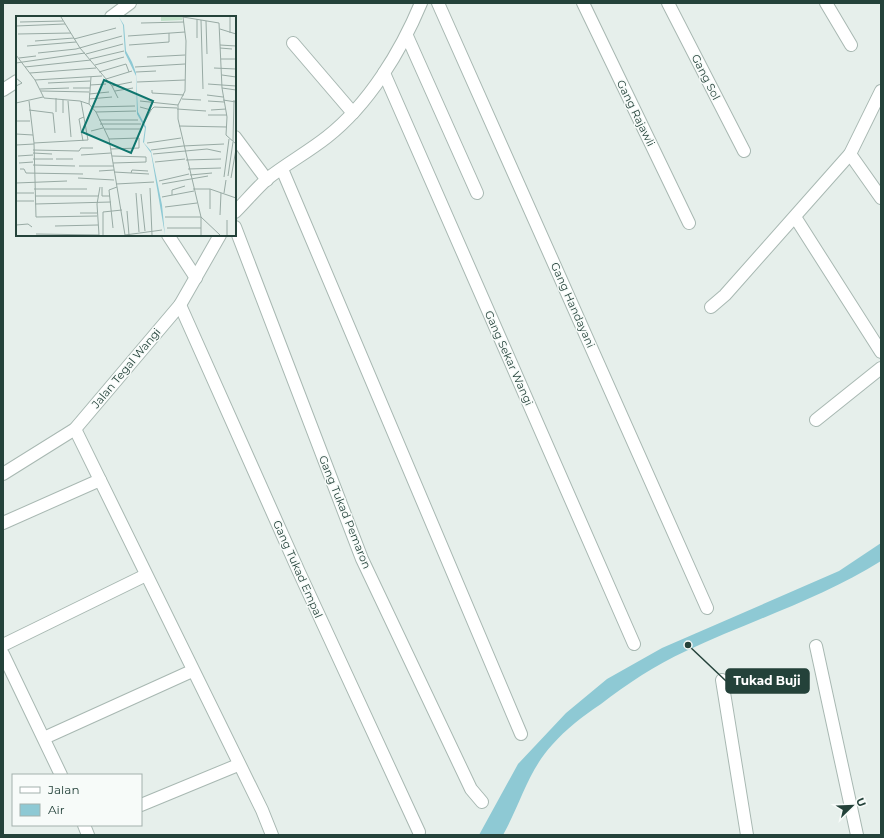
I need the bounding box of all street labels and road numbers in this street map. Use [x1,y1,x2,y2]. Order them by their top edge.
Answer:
street label: Gang Sol [689,52,723,102]
street label: Gang Rajawli [614,77,658,149]
street label: Gang Handayani [548,260,598,350]
street label: Gang Sekar Wangi [482,308,536,408]
street label: Jalan Tegal Wangi [88,325,164,412]
street label: Gang Tukad Pemaron [316,453,374,571]
street label: Gang Tukad Empal [270,518,326,620]

